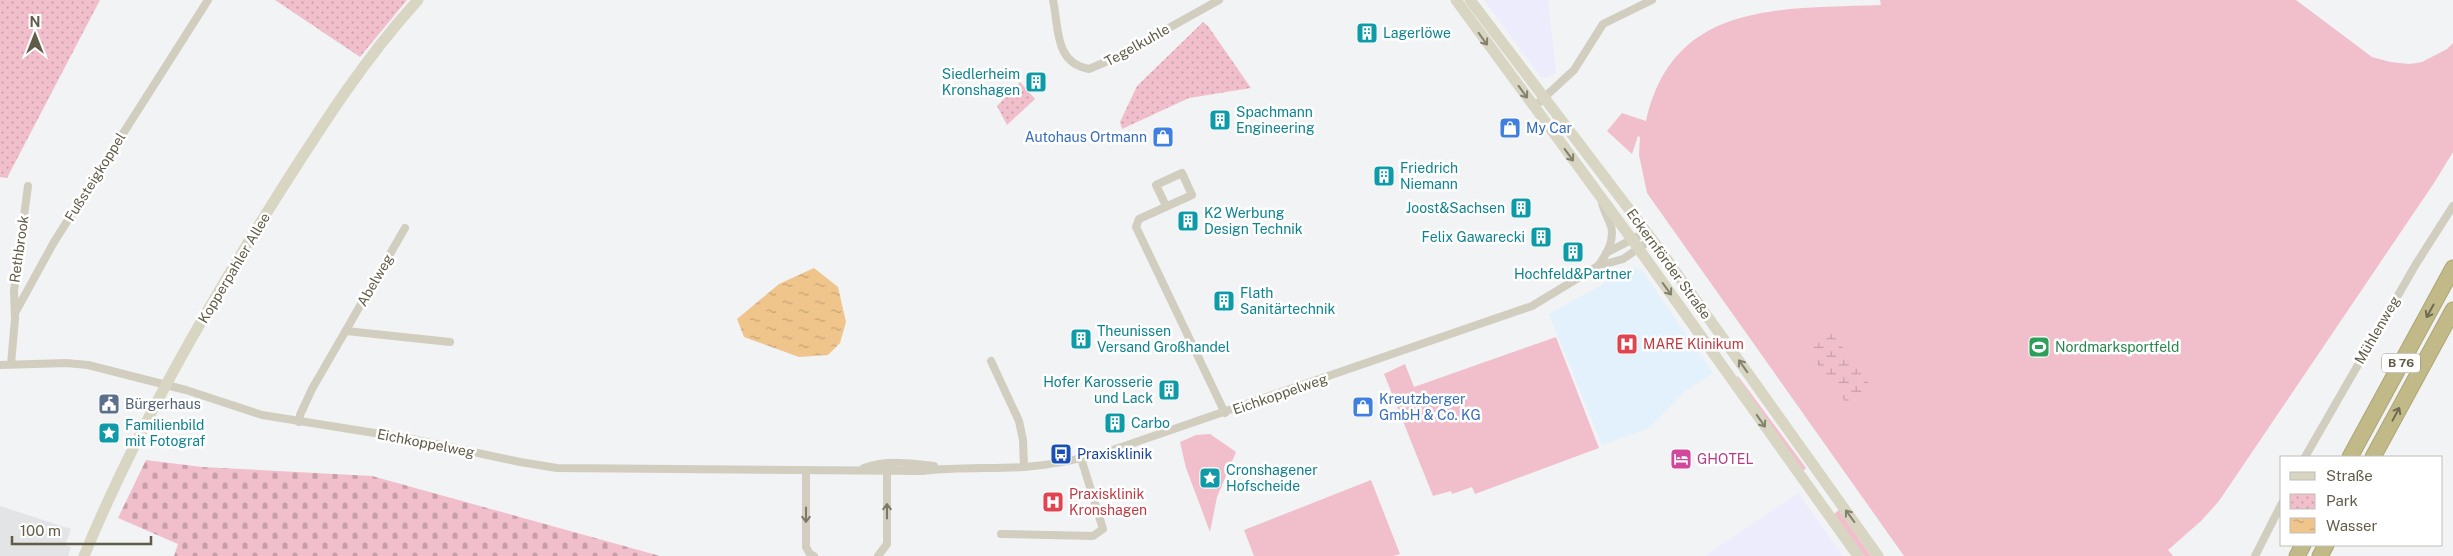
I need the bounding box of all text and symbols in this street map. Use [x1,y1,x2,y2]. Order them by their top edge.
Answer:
north arrow [10,10,60,60]
text: N [30,14,40,30]
street label: Tegelkuhle [1102,21,1172,69]
building icon: Lagerlöwe [1355,21,1379,45]
place label: Lagerlöwe [1383,25,1451,41]
one-way arrow [1478,31,1489,45]
place label: Siedlerheim Kronshagen [942,66,1020,98]
building icon: Siedlerheim Kronshagen [1024,70,1048,94]
one-way arrow [1518,85,1528,99]
place label: Spachmann Engineering [1236,104,1315,136]
building icon: Spachmann Engineering [1208,108,1232,132]
shop icon: My Car [1498,116,1522,140]
place label: My Car [1526,120,1572,136]
shop icon: Autohaus Ortmann [1151,125,1175,149]
place label: Autohaus Ortmann [1025,129,1147,145]
street label: Fußsteigkoppel [61,130,129,224]
one-way arrow [1564,148,1574,162]
place label: Friedrich Niemann [1400,160,1458,192]
building icon: Friedrich Niemann [1372,164,1396,188]
building icon: Joost&Sachsen [1509,196,1533,220]
place label: Joost&Sachsen [1406,200,1505,216]
place label: K2 Werbung Design Technik [1204,205,1303,237]
street label: Eckernförder Straße [1624,206,1714,322]
building icon: K2 Werbung Design Technik [1176,209,1200,233]
street label: Kopperpahler Allee [195,210,273,326]
street label: Rethbrook [6,214,32,284]
building icon: Felix Gawarecki [1529,225,1553,249]
place label: Felix Gawarecki [1422,229,1525,245]
building icon: Hochfeld&Partner [1561,240,1585,264]
street label: Abelweg [354,251,396,309]
place label: Hochfeld&Partner [1514,266,1632,282]
one-way arrow [1662,282,1672,296]
place label: Flath Sanitärtechnik [1240,285,1335,317]
building icon: Flath Sanitärtechnik [1212,289,1236,313]
street label: Mühlenweg [2351,293,2403,367]
one-way arrow [2424,304,2434,318]
place label: Theunissen Versand Großhandel [1097,323,1230,355]
building icon: Theunissen Versand Großhandel [1069,327,1093,351]
hospital icon: MARE Klinikum [1615,332,1639,356]
sports icon: Nordmarksportfeld [2027,335,2051,359]
place label: MARE Klinikum [1643,336,1744,352]
place label: Nordmarksportfeld [2055,339,2179,355]
road number: B 76 [2382,353,2420,372]
one-way arrow [1738,359,1748,373]
street label: Eichkoppelweg [1231,370,1330,418]
place label: Hofer Karosserie und Lack [1043,374,1153,406]
building icon: Hofer Karosserie und Lack [1157,378,1181,402]
place label: Kreutzberger GmbH & Co. KG [1379,391,1481,423]
public building icon: Bürgerhaus [97,392,121,416]
shop icon: Kreutzberger GmbH & Co. KG [1351,395,1375,419]
place label: Bürgerhaus [125,396,201,412]
one-way arrow [2392,408,2402,422]
building icon: Carbo [1103,411,1127,435]
one-way arrow [1756,414,1766,428]
place label: Carbo [1131,415,1170,431]
place label: Familienbild mit Fotograf [125,417,206,449]
place icon: Familienbild mit Fotograf [97,421,121,445]
street label: Eichkoppelweg [376,426,476,460]
bus stop icon: Praxisklinik [1049,442,1073,466]
place label: Praxisklinik [1077,446,1152,462]
hotel icon: GHOTEL [1669,447,1693,471]
place label: GHOTEL [1697,451,1754,467]
legend [2280,456,2443,546]
place label: Cronshagener Hofscheide [1226,462,1318,494]
place icon: Cronshagener Hofscheide [1198,466,1222,490]
text: Straße [2326,467,2373,484]
place label: Praxisklinik Kronshagen [1069,486,1147,518]
hospital icon: Praxisklinik Kronshagen [1041,490,1065,514]
text: Park [2326,492,2358,509]
one-way arrow [882,504,892,520]
one-way arrow [801,506,811,523]
one-way arrow [1845,509,1855,523]
scale bar [12,514,151,546]
text: Wasser [2326,517,2378,534]
text: 100 m [20,522,61,539]

